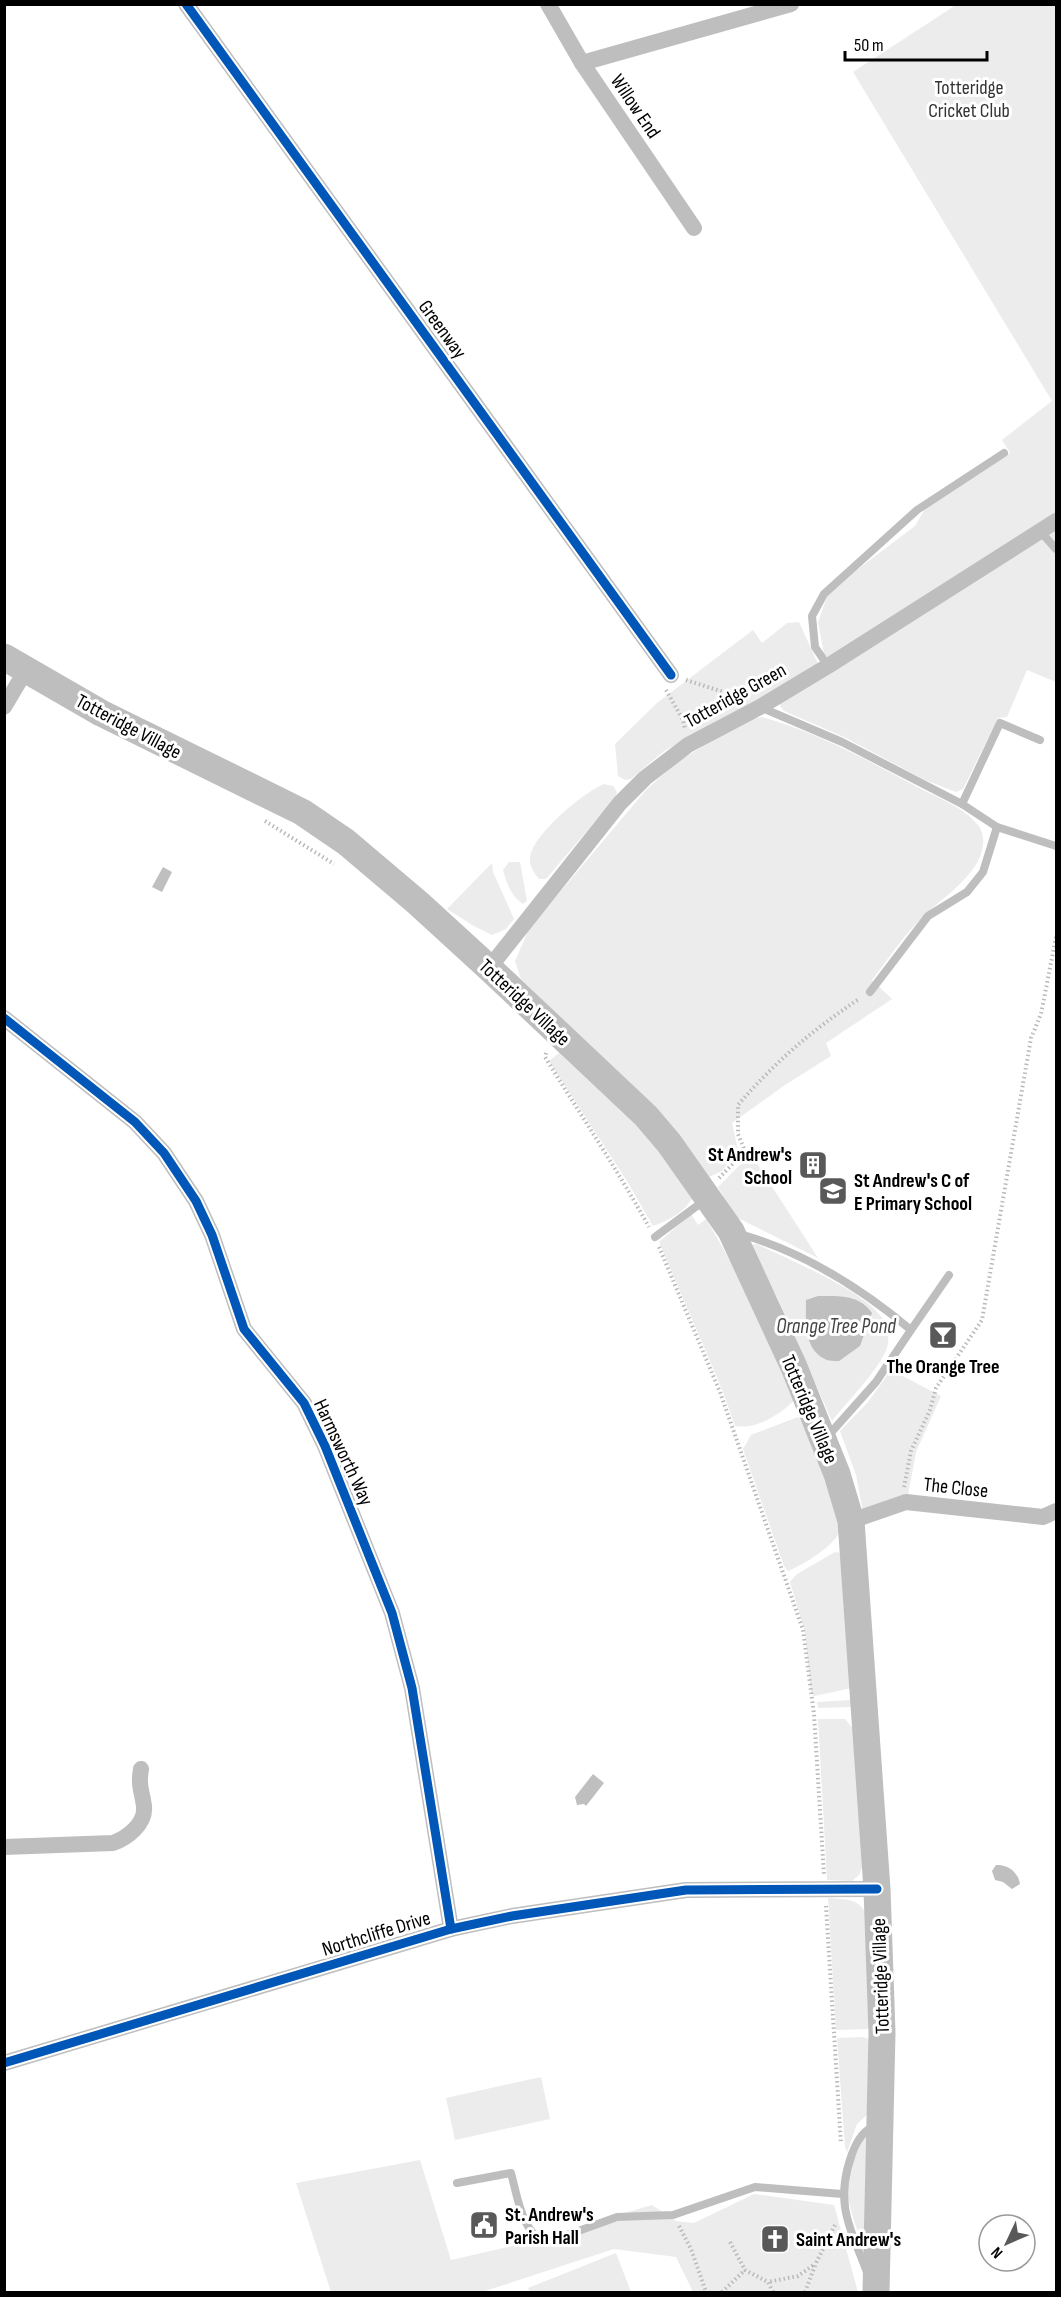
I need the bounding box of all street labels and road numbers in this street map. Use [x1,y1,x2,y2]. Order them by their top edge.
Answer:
street label: Willow End [605,70,665,143]
street label: Greenway [413,296,472,364]
street label: Totteridge Green [681,658,790,734]
street label: Totteridge Village [72,689,185,765]
street label: Totteridge Village [474,954,575,1051]
street label: Totteridge Village [775,1351,843,1467]
street label: Harmsworth Way [308,1395,378,1510]
street label: The Close [922,1473,989,1503]
street label: Northcliffe Drive [319,1906,433,1962]
street label: Totteridge Village [867,1918,895,2034]

